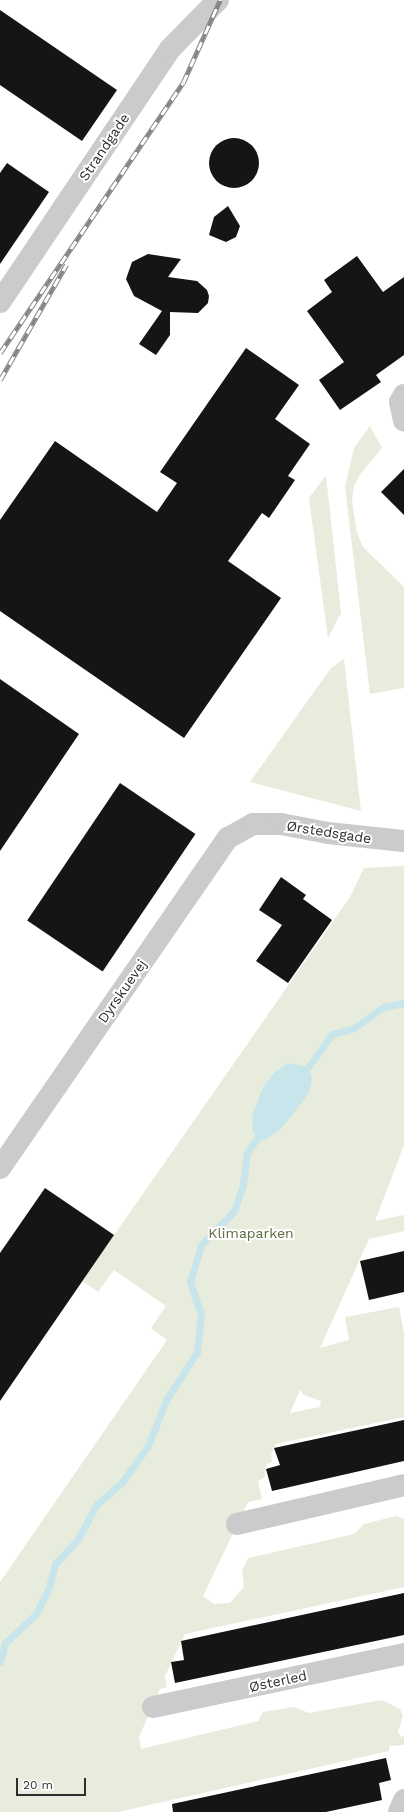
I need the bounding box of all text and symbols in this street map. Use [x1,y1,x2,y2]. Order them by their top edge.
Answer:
street label: Strandgade [75,110,133,184]
street label: Ørstedsgade [285,817,373,847]
street label: Dyrskuevej [94,956,150,1026]
park label: Klimaparken [208,1225,294,1241]
street label: Østerled [248,1667,308,1695]
scale bar [18,1770,88,1796]
text: 20 m [23,1778,53,1792]

